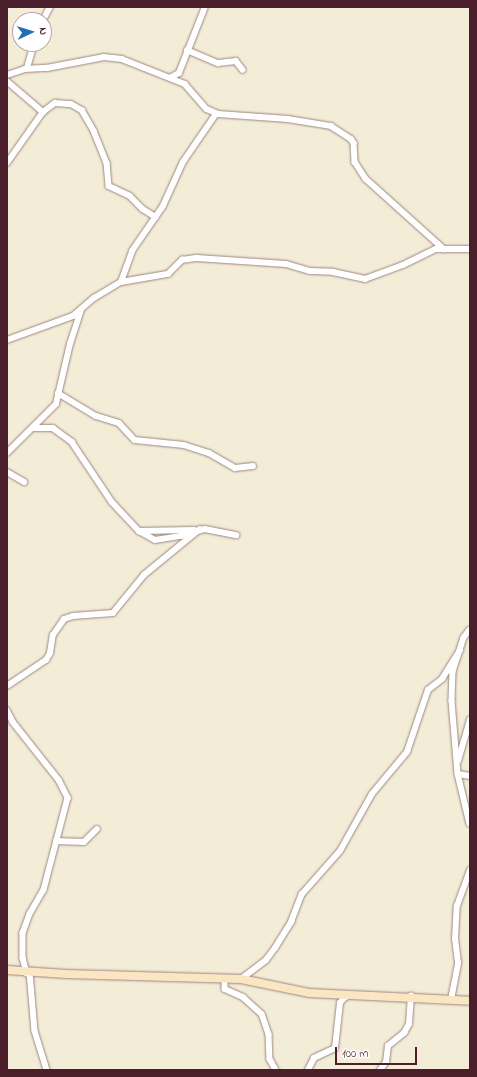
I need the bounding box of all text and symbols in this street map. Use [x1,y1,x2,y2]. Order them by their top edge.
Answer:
north arrow [12,12,52,52]
text: N [35,27,51,36]
scale bar [337,1039,419,1065]
text: 100 m [342,1045,369,1063]

